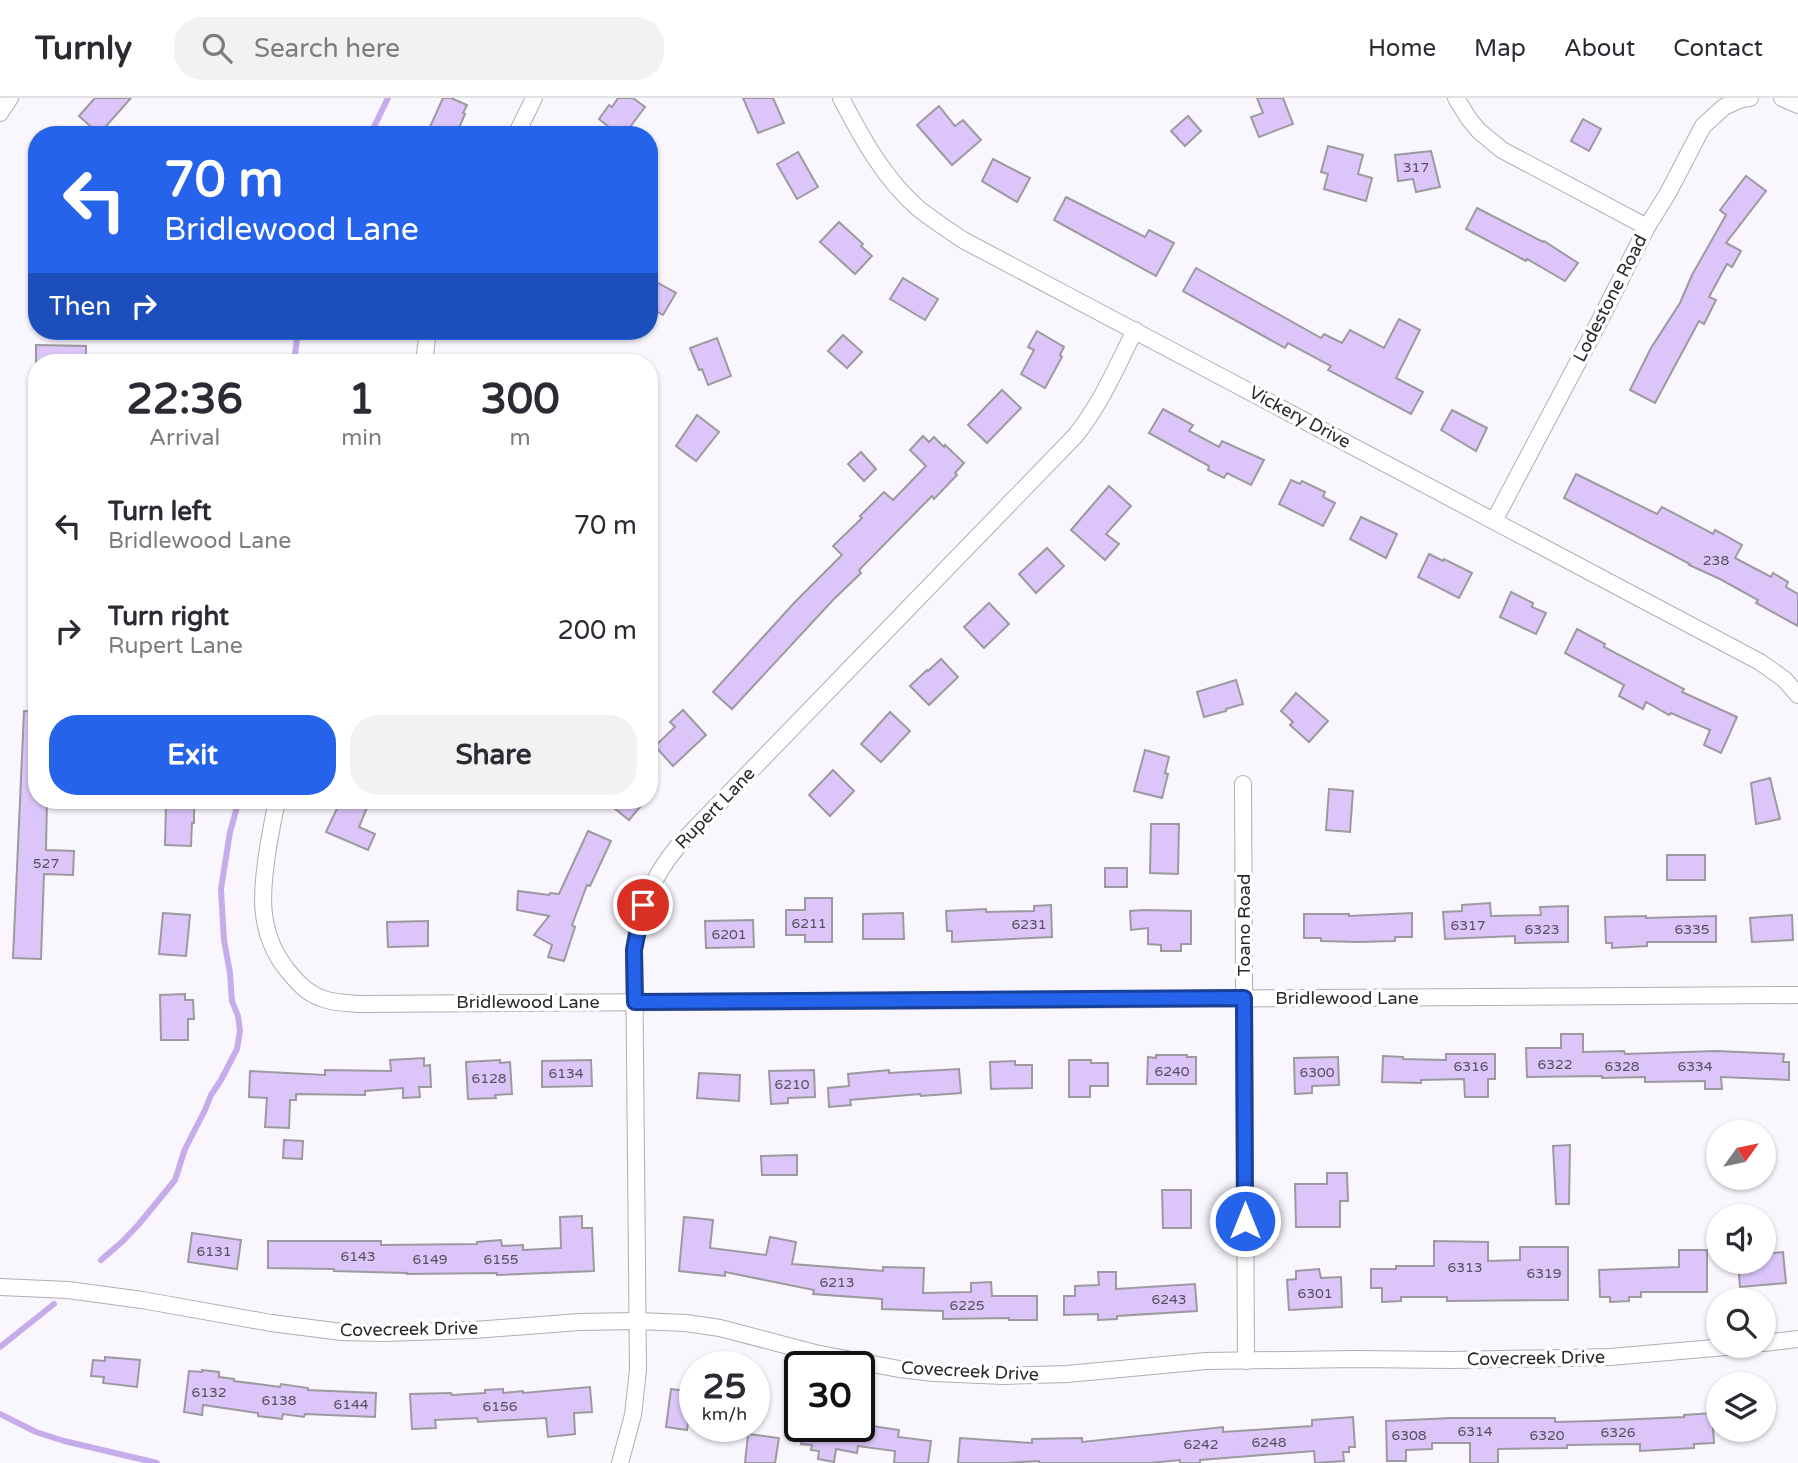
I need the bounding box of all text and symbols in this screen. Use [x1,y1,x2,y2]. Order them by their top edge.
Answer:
search box [174,17,664,80]
text: Turnly [35,29,132,68]
icon: search [198,29,236,67]
text: Search here [254,33,400,64]
text: Home [1368,34,1436,63]
text: Map [1474,34,1526,63]
text: About [1564,34,1635,63]
text: Contact [1673,34,1763,63]
text: 70 m [164,151,283,210]
icon: left [49,154,140,245]
house number: 317 [1403,159,1429,176]
text: Bridlewood Lane [164,211,419,249]
street label: Lodestone Road [1568,231,1652,365]
icon: right [125,287,163,325]
text: Then [49,291,111,322]
text: 22:36 [126,374,243,425]
text: 1 [348,374,375,425]
text: 300 [480,374,560,425]
street label: Vickery Drive [1245,381,1355,453]
text: Arrival [149,424,220,452]
text: min [341,424,382,452]
text: m [509,424,531,452]
text: Turn left [108,496,211,527]
icon: left [49,507,87,545]
text: 70 m [574,510,637,541]
text: Bridlewood Lane [108,527,291,555]
house number: 238 [1703,552,1729,569]
text: Turn right [108,601,229,632]
icon: right [49,612,87,650]
text: 200 m [557,615,637,646]
text: Rupert Lane [108,632,243,660]
button: Exit [49,715,336,795]
button: Share [350,715,637,795]
street label: Rupert Lane [670,762,760,854]
house number: 527 [33,855,59,872]
street label: Toano Road [1233,874,1255,976]
pin [613,875,673,935]
icon: arrive [624,886,662,924]
house number: 6211 [791,915,827,932]
house number: 6231 [1011,916,1047,933]
house number: 6317 [1450,917,1486,934]
house number: 6323 [1524,921,1560,938]
house number: 6335 [1674,921,1710,938]
house number: 6201 [711,926,747,943]
street label: Bridlewood Lane [1275,987,1419,1009]
street label: Bridlewood Lane [456,991,600,1013]
house number: 6322 [1537,1056,1573,1073]
house number: 6316 [1453,1058,1489,1075]
house number: 6328 [1604,1058,1640,1075]
house number: 6334 [1677,1058,1713,1075]
house number: 6240 [1154,1063,1190,1080]
house number: 6300 [1299,1064,1335,1081]
house number: 6134 [548,1065,584,1082]
house number: 6128 [471,1070,507,1087]
house number: 6210 [774,1076,810,1093]
north arrow [1706,1120,1776,1190]
map controls [1706,1120,1776,1442]
position arrow [1208,1184,1282,1258]
button: sound [1706,1204,1776,1274]
house number: 6131 [196,1243,232,1260]
house number: 6143 [340,1248,376,1265]
house number: 6149 [412,1251,448,1268]
house number: 6155 [483,1251,519,1268]
house number: 6313 [1447,1259,1483,1276]
house number: 6319 [1526,1265,1562,1282]
house number: 6213 [819,1274,855,1291]
house number: 6301 [1297,1285,1333,1302]
button: search [1706,1288,1776,1358]
house number: 6243 [1151,1291,1187,1308]
house number: 6225 [949,1297,985,1314]
street label: Covecreek Drive [340,1317,478,1341]
street label: Covecreek Drive [1467,1346,1605,1370]
speed limit sign: 30 [784,1351,875,1442]
street label: Covecreek Drive [900,1356,1040,1386]
text: 25 [703,1366,746,1408]
button: layers [1706,1372,1776,1442]
house number: 6132 [191,1384,227,1401]
house number: 6138 [261,1392,297,1409]
house number: 6144 [333,1396,369,1413]
house number: 6156 [482,1398,518,1415]
text: km/h [702,1403,747,1425]
house number: 6314 [1457,1423,1493,1440]
house number: 6326 [1600,1424,1636,1441]
house number: 6308 [1391,1427,1427,1444]
house number: 6320 [1529,1427,1565,1444]
house number: 6248 [1251,1434,1287,1451]
house number: 6242 [1183,1436,1219,1453]

